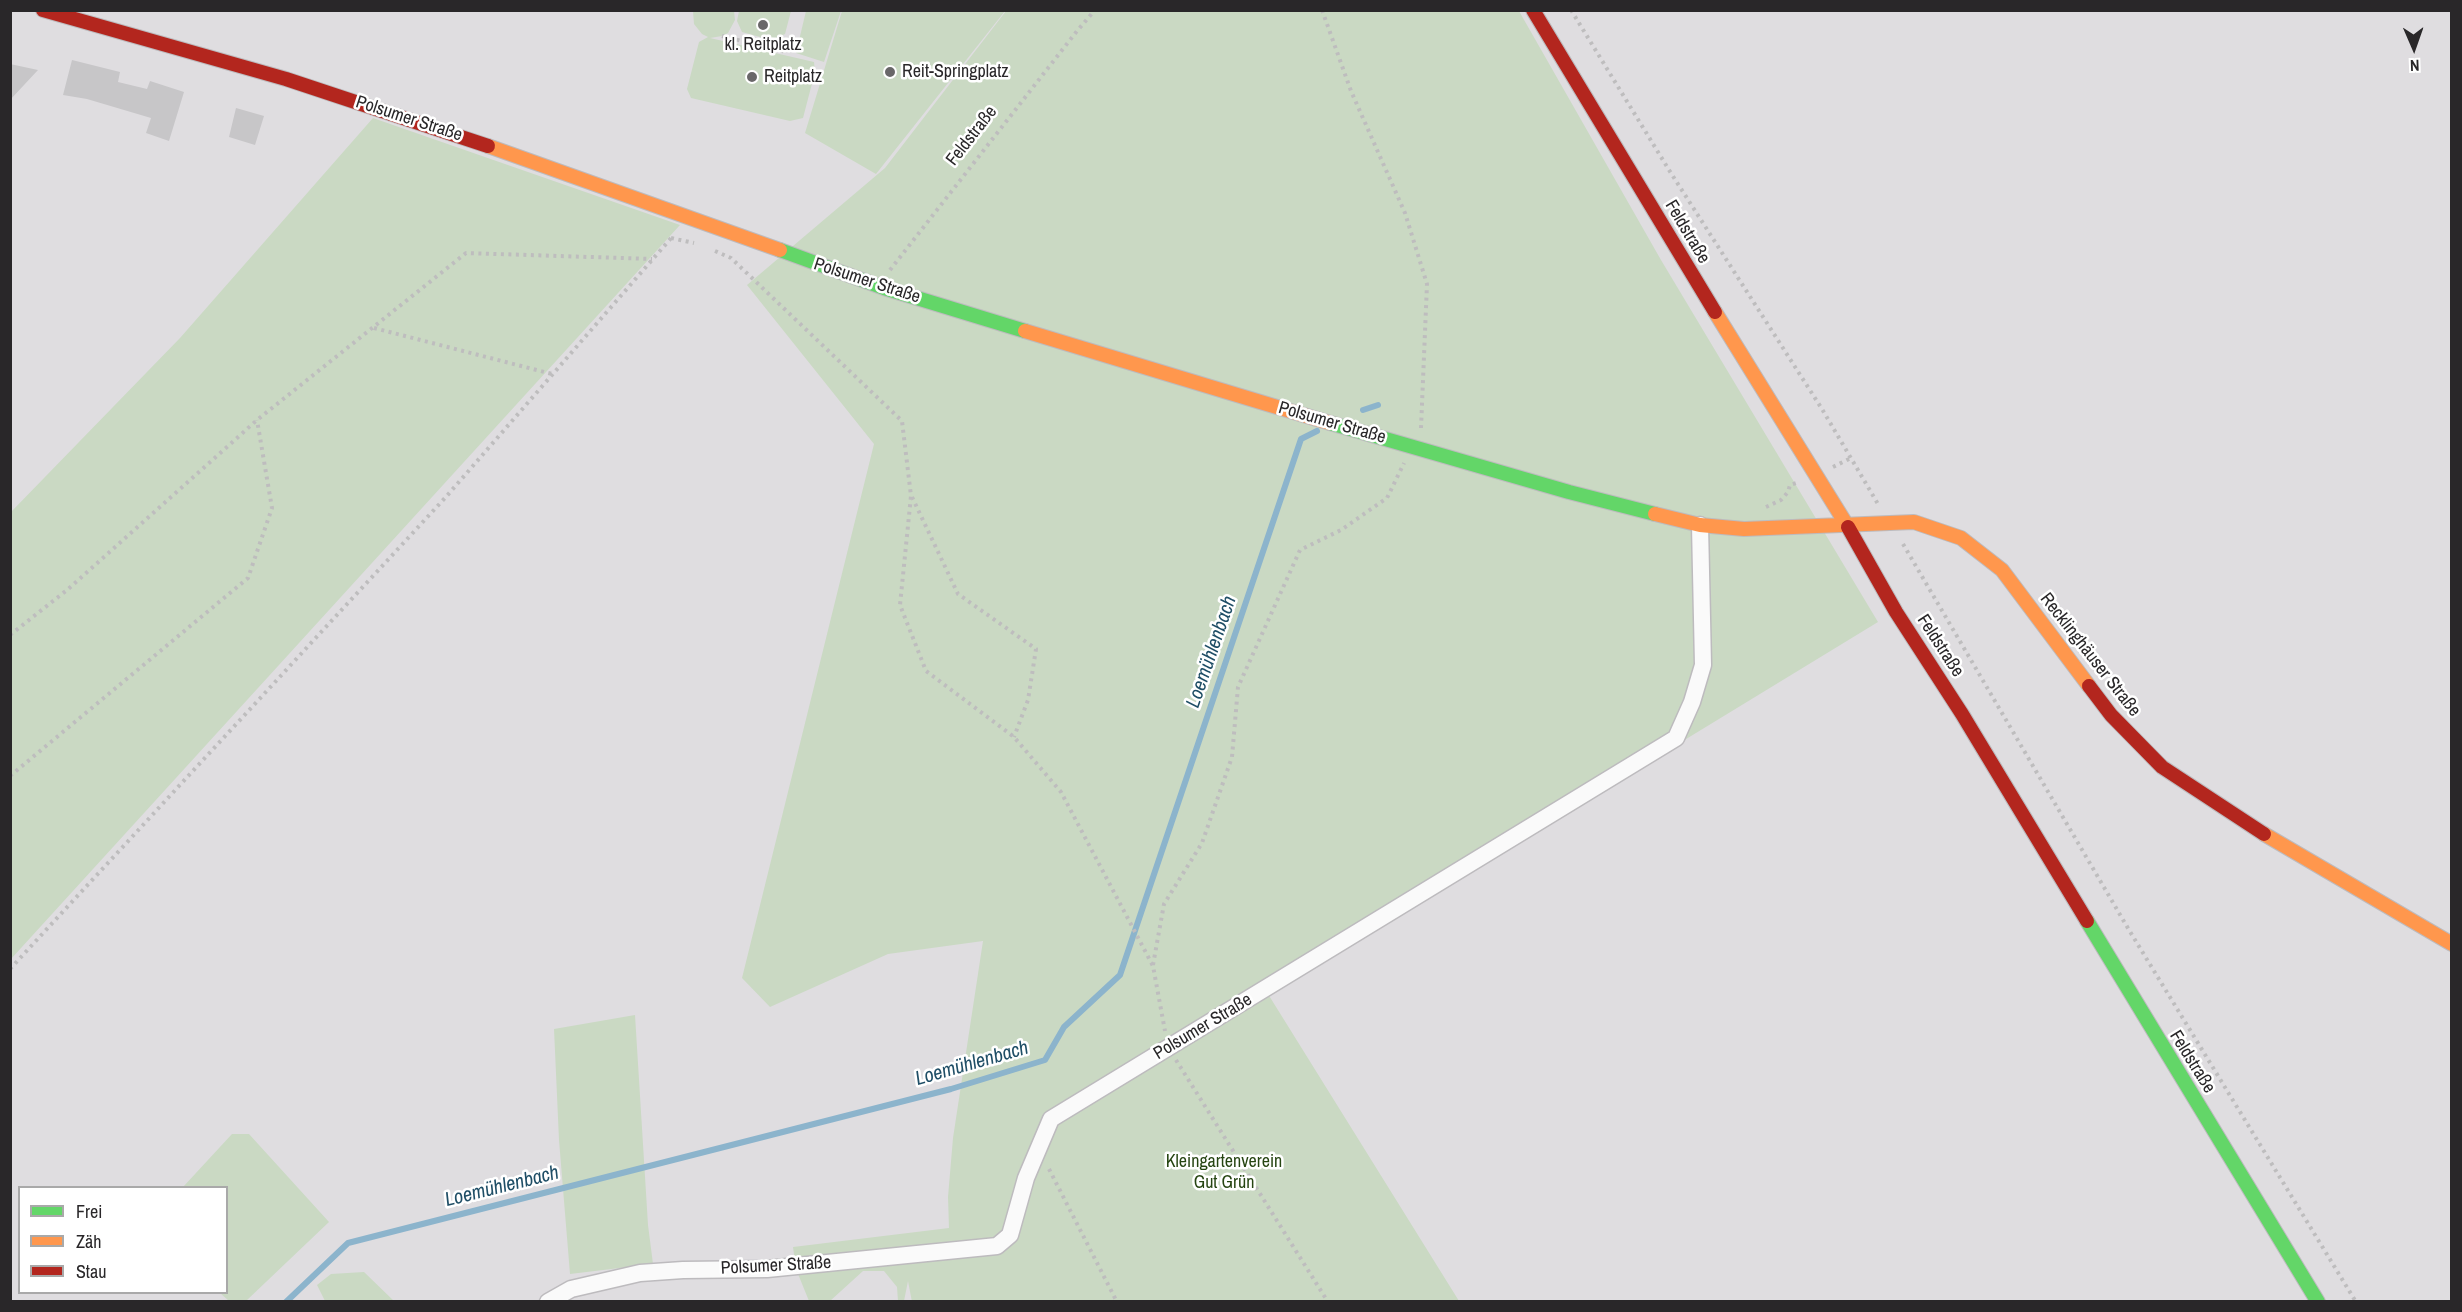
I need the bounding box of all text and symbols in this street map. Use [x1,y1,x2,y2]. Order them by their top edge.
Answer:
marker: kl. Reitplatz [756,18,770,32]
north arrow [2384,18,2444,78]
place label: kl. Reitplatz [724,34,802,56]
text: N [2410,55,2420,77]
place label: Reit-Springplatz [902,61,1009,83]
marker: Reit-Springplatz [883,65,897,79]
place label: Reitplatz [764,66,822,88]
marker: Reitplatz [745,70,759,84]
street label: Polsumer Straße [353,92,465,146]
street label: Feldstraße [942,102,1002,170]
street label: Feldstraße [1660,197,1714,267]
street label: Polsumer Straße [811,254,923,308]
street label: Polsumer Straße [1276,397,1388,449]
street label: Recklinghäuser Straße [2035,589,2145,721]
water label: Loemühlenbach [1182,593,1242,711]
street label: Feldstraße [1912,611,1968,681]
street label: Polsumer Straße [1150,989,1256,1065]
street label: Feldstraße [2164,1027,2220,1097]
water label: Loemühlenbach [913,1036,1031,1092]
park label: Kleingartenverein Gut Grün [1166,1151,1282,1194]
water label: Loemühlenbach [442,1161,562,1213]
legend [18,1186,228,1294]
text: Frei [76,1199,102,1224]
text: Zäh [76,1229,101,1254]
street label: Polsumer Straße [720,1252,832,1280]
text: Stau [76,1259,106,1284]

